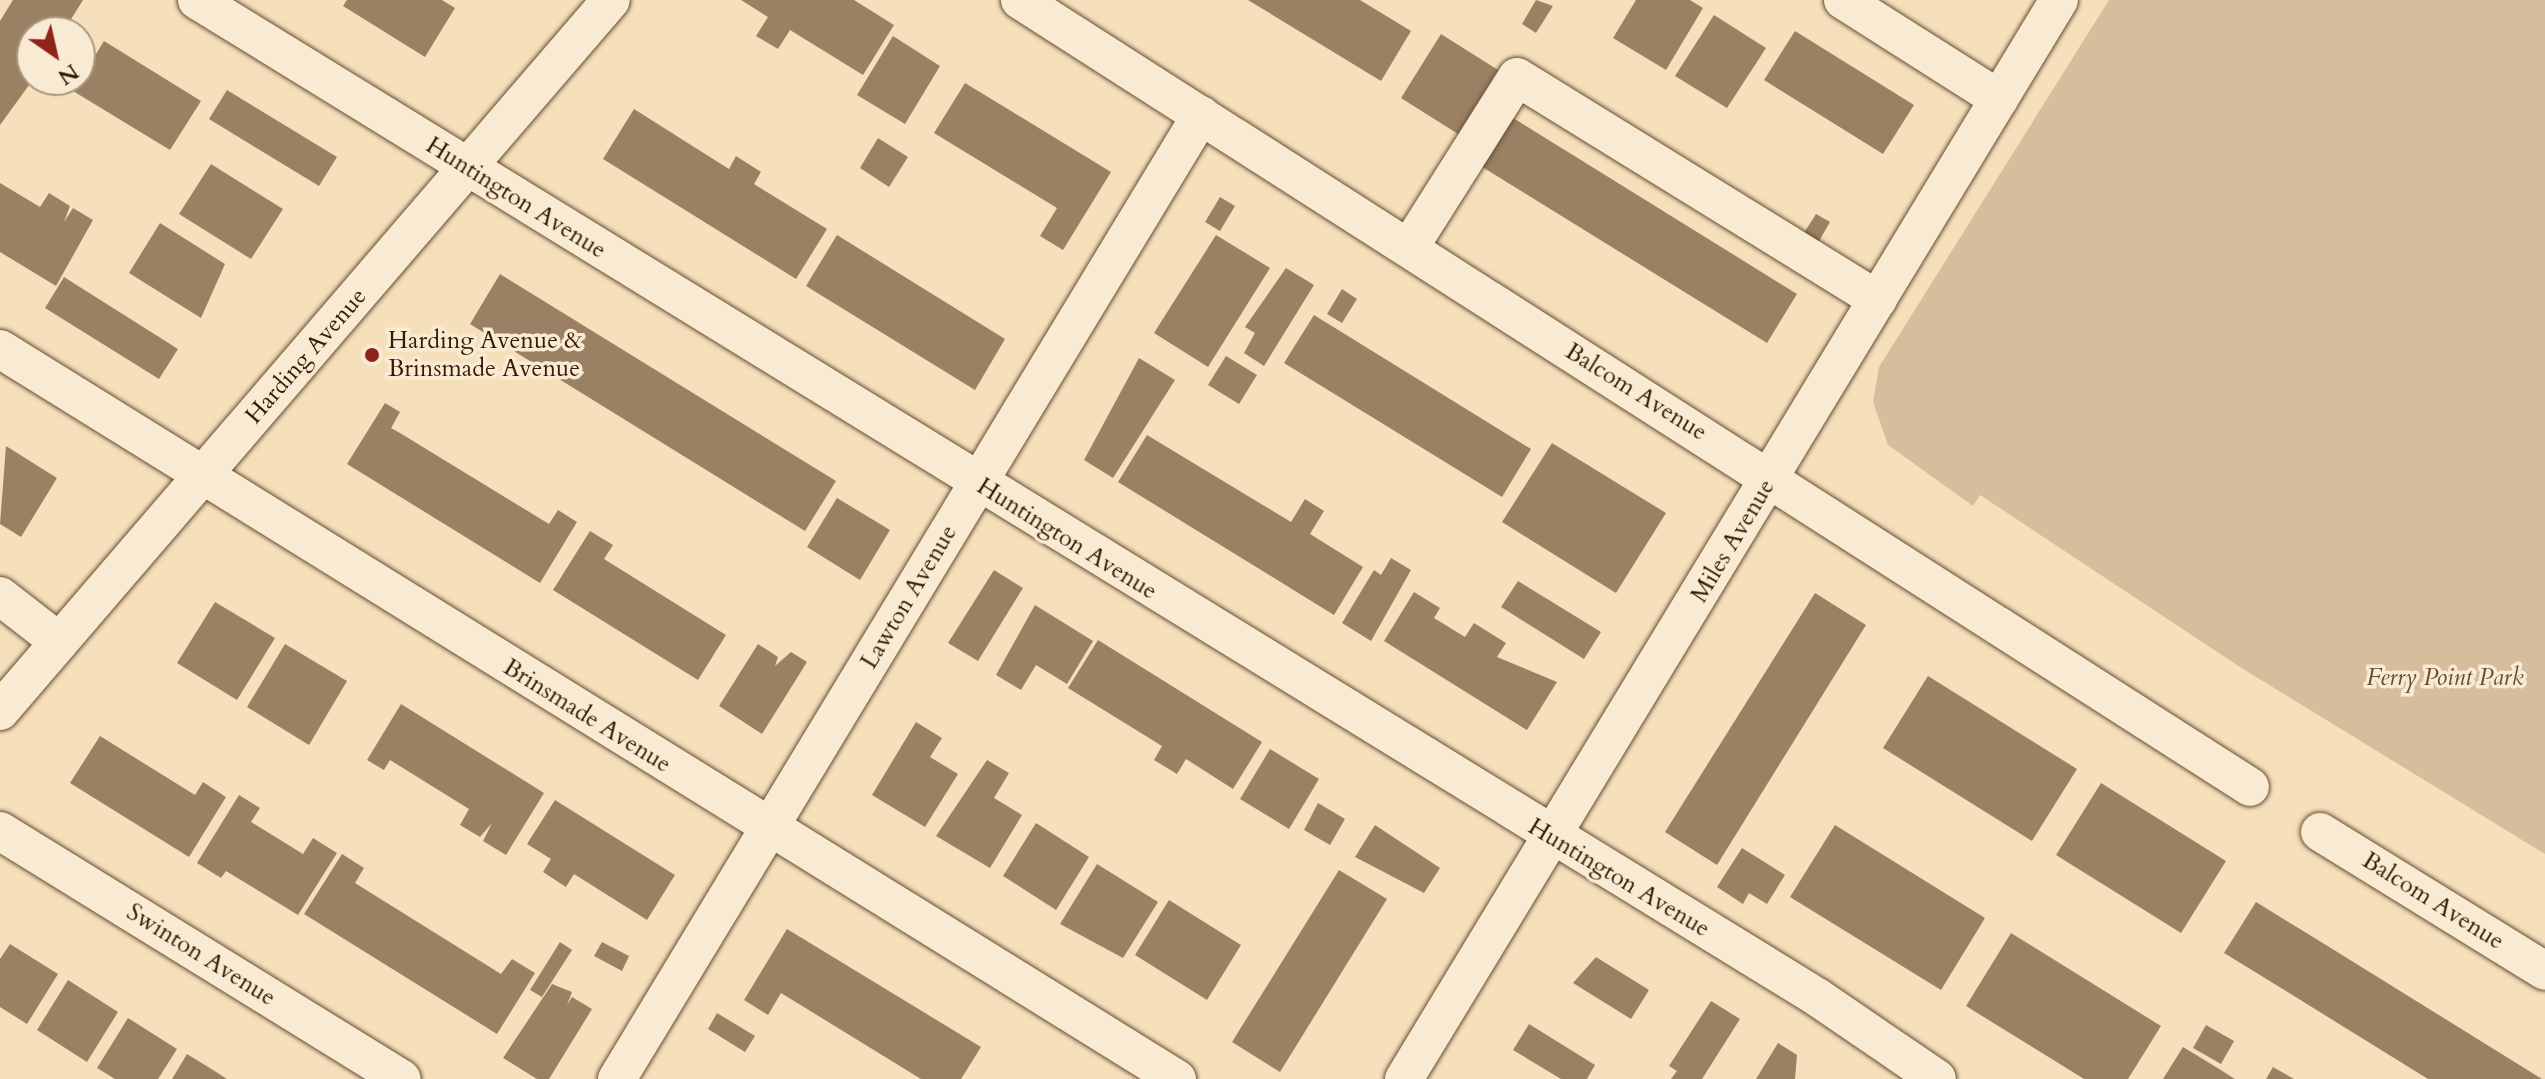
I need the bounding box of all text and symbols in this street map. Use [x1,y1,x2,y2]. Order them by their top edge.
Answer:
north arrow [16,16,96,96]
text: N [52,56,85,92]
street label: Huntington Avenue [421,131,611,265]
street label: Harding Avenue [239,282,373,430]
place label: Harding Avenue & Brinsmade Avenue [388,327,582,383]
street label: Balcom Avenue [1560,337,1712,447]
marker: Harding Avenue & Brinsmade Avenue [363,346,381,364]
street label: Huntington Avenue [972,472,1162,606]
street label: Miles Avenue [1685,474,1781,608]
street label: Lawton Avenue [855,520,963,674]
street label: Brinsmade Avenue [498,653,676,779]
park label: Ferry Point Park [2366,664,2524,692]
street label: Huntington Avenue [1523,812,1715,944]
street label: Balcom Avenue [2357,846,2509,956]
street label: Swinton Avenue [121,898,281,1012]

